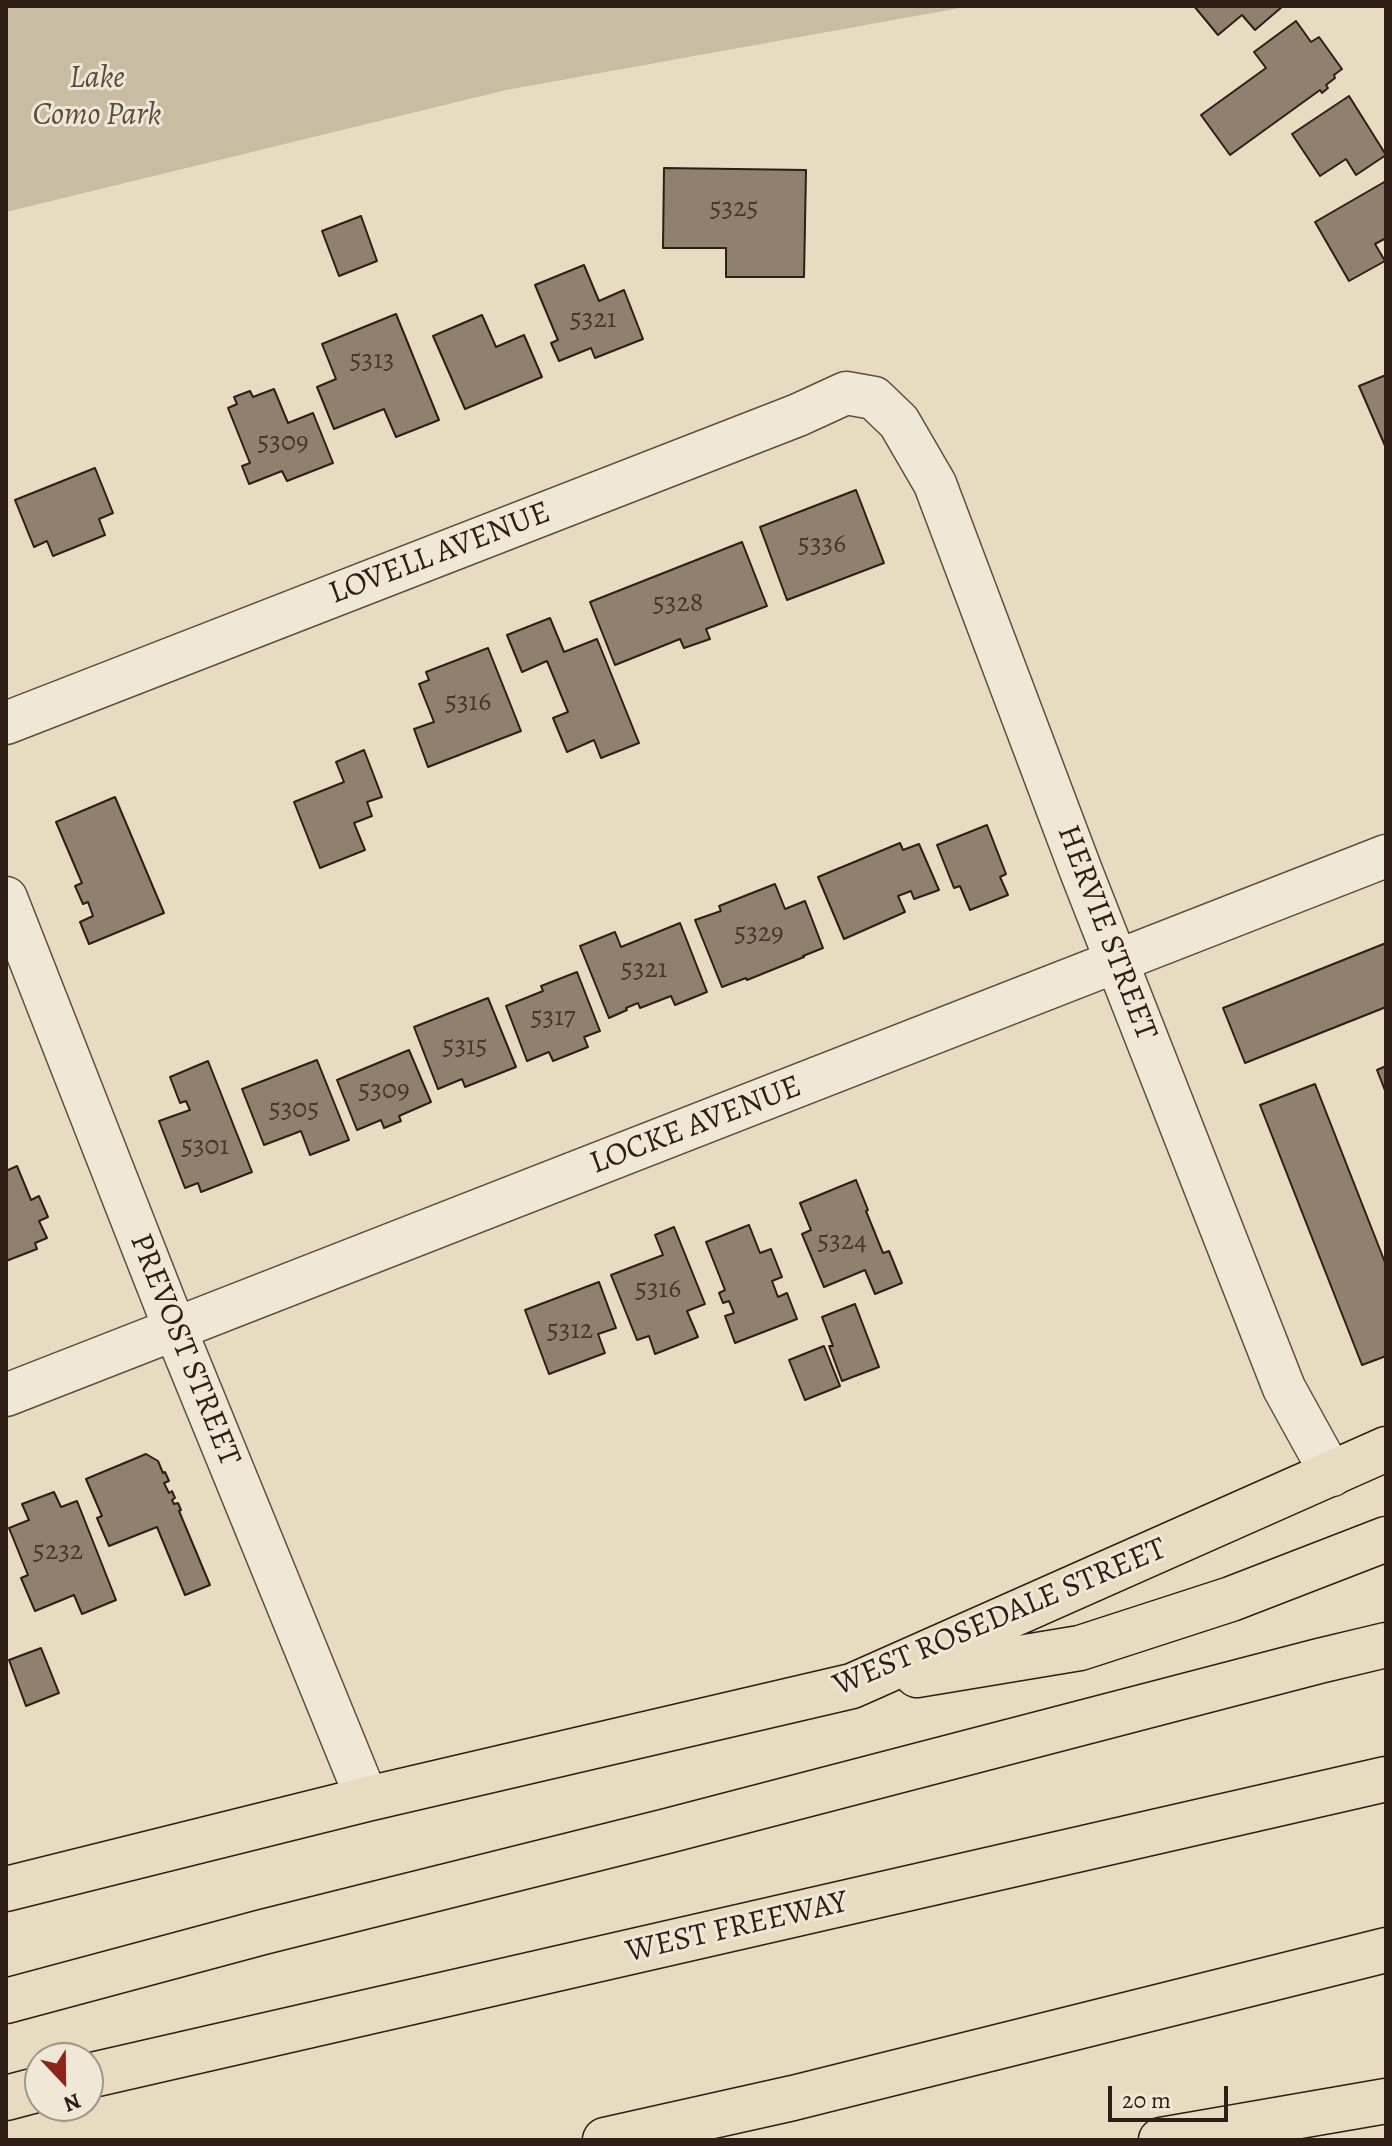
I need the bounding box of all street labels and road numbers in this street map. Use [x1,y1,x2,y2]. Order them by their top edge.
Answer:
street label: LOVELL AVENUE [324,494,556,614]
street label: HERVIE STREET [1047,820,1165,1046]
street label: LOCKE AVENUE [585,1068,807,1184]
street label: PREVOST STREET [120,1228,248,1472]
street label: WEST ROSEDALE STREET [828,1530,1172,1706]
street label: WEST FREEWAY [622,1884,852,1972]

